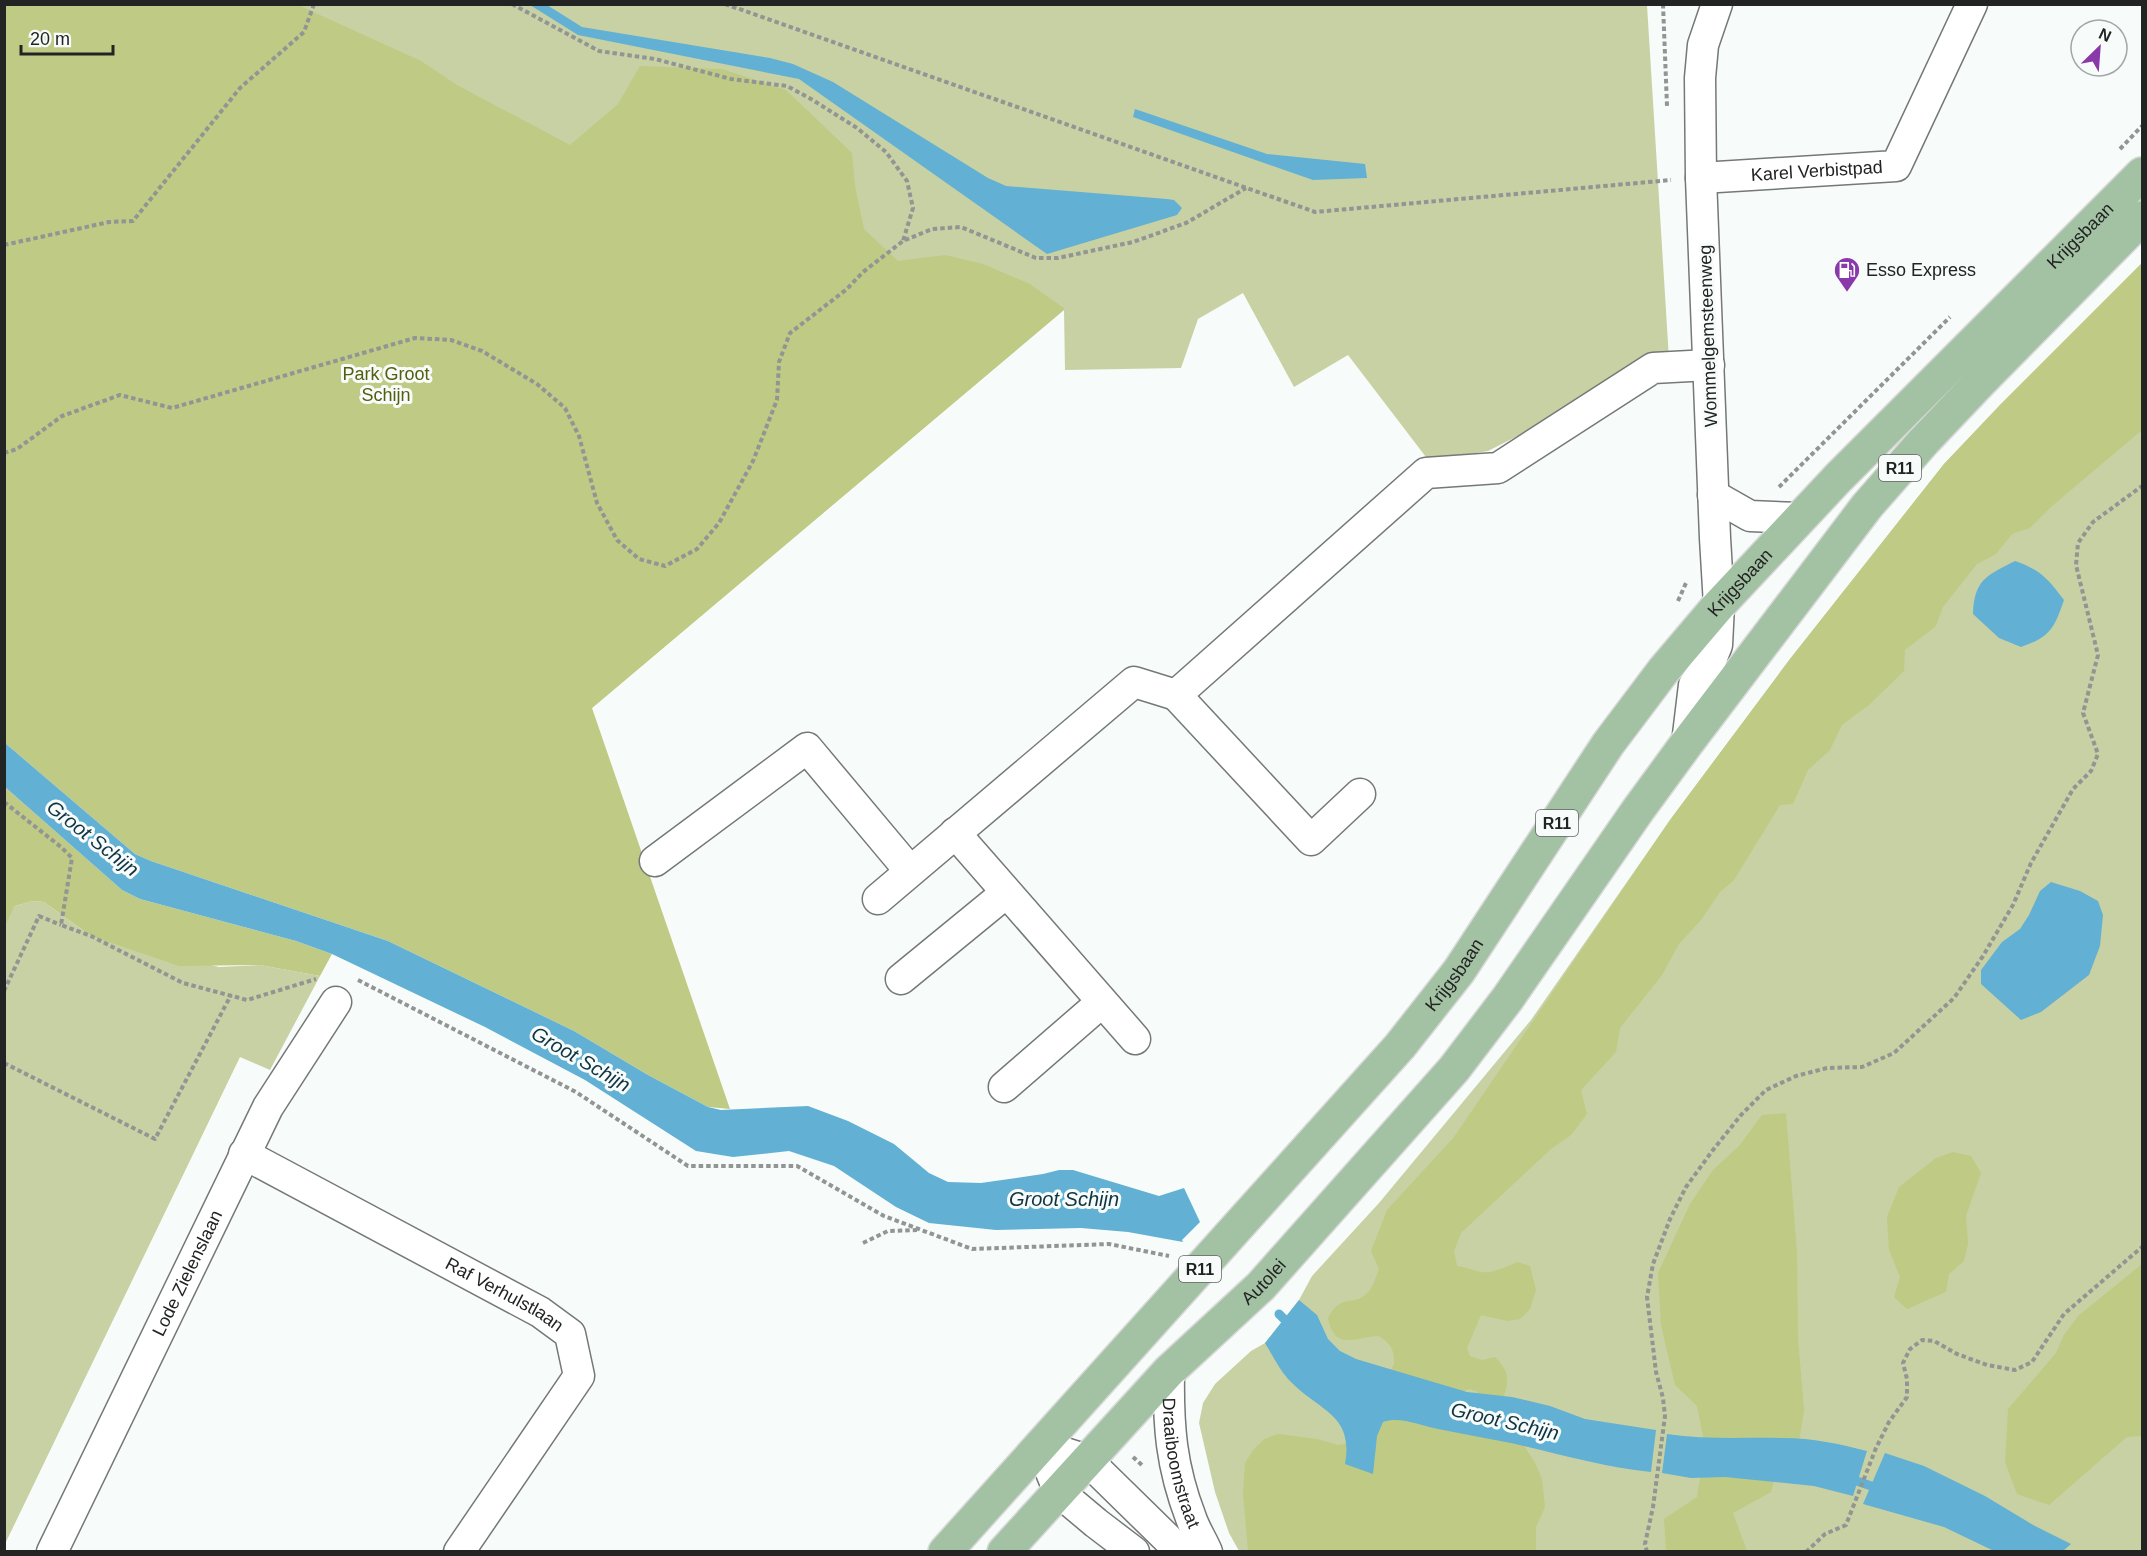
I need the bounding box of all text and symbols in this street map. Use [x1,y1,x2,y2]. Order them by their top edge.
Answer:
scale bar [21,18,112,56]
north arrow [2069,18,2129,78]
text: N [2096,25,2114,45]
text: 20 m [30,29,70,49]
street label: Karel Verbistpad [1750,157,1883,185]
street label: Krijgsbaan [2043,199,2117,273]
street label: Wommelgemsteenweg [1695,244,1721,428]
fuel station icon: Esso Express [1832,255,1862,293]
place label: Esso Express [1866,260,1976,280]
park label: Park Groot Schijn [342,364,430,405]
road number: R11 [1879,455,1921,481]
street label: Krijgsbaan [1704,545,1776,621]
water label: Groot Schijn [43,795,143,881]
road number: R11 [1536,810,1578,836]
street label: Krijgsbaan [1421,935,1487,1015]
water label: Groot Schijn [528,1022,634,1096]
water label: Groot Schijn [1009,1188,1119,1210]
street label: Lode Zielenslaan [148,1207,226,1339]
street label: Raf Verhulstlaan [442,1253,567,1336]
street label: Autolei [1238,1255,1290,1309]
road number: R11 [1179,1256,1221,1282]
street label: Draaiboomstraat [1159,1397,1204,1531]
water label: Groot Schijn [1449,1398,1561,1444]

